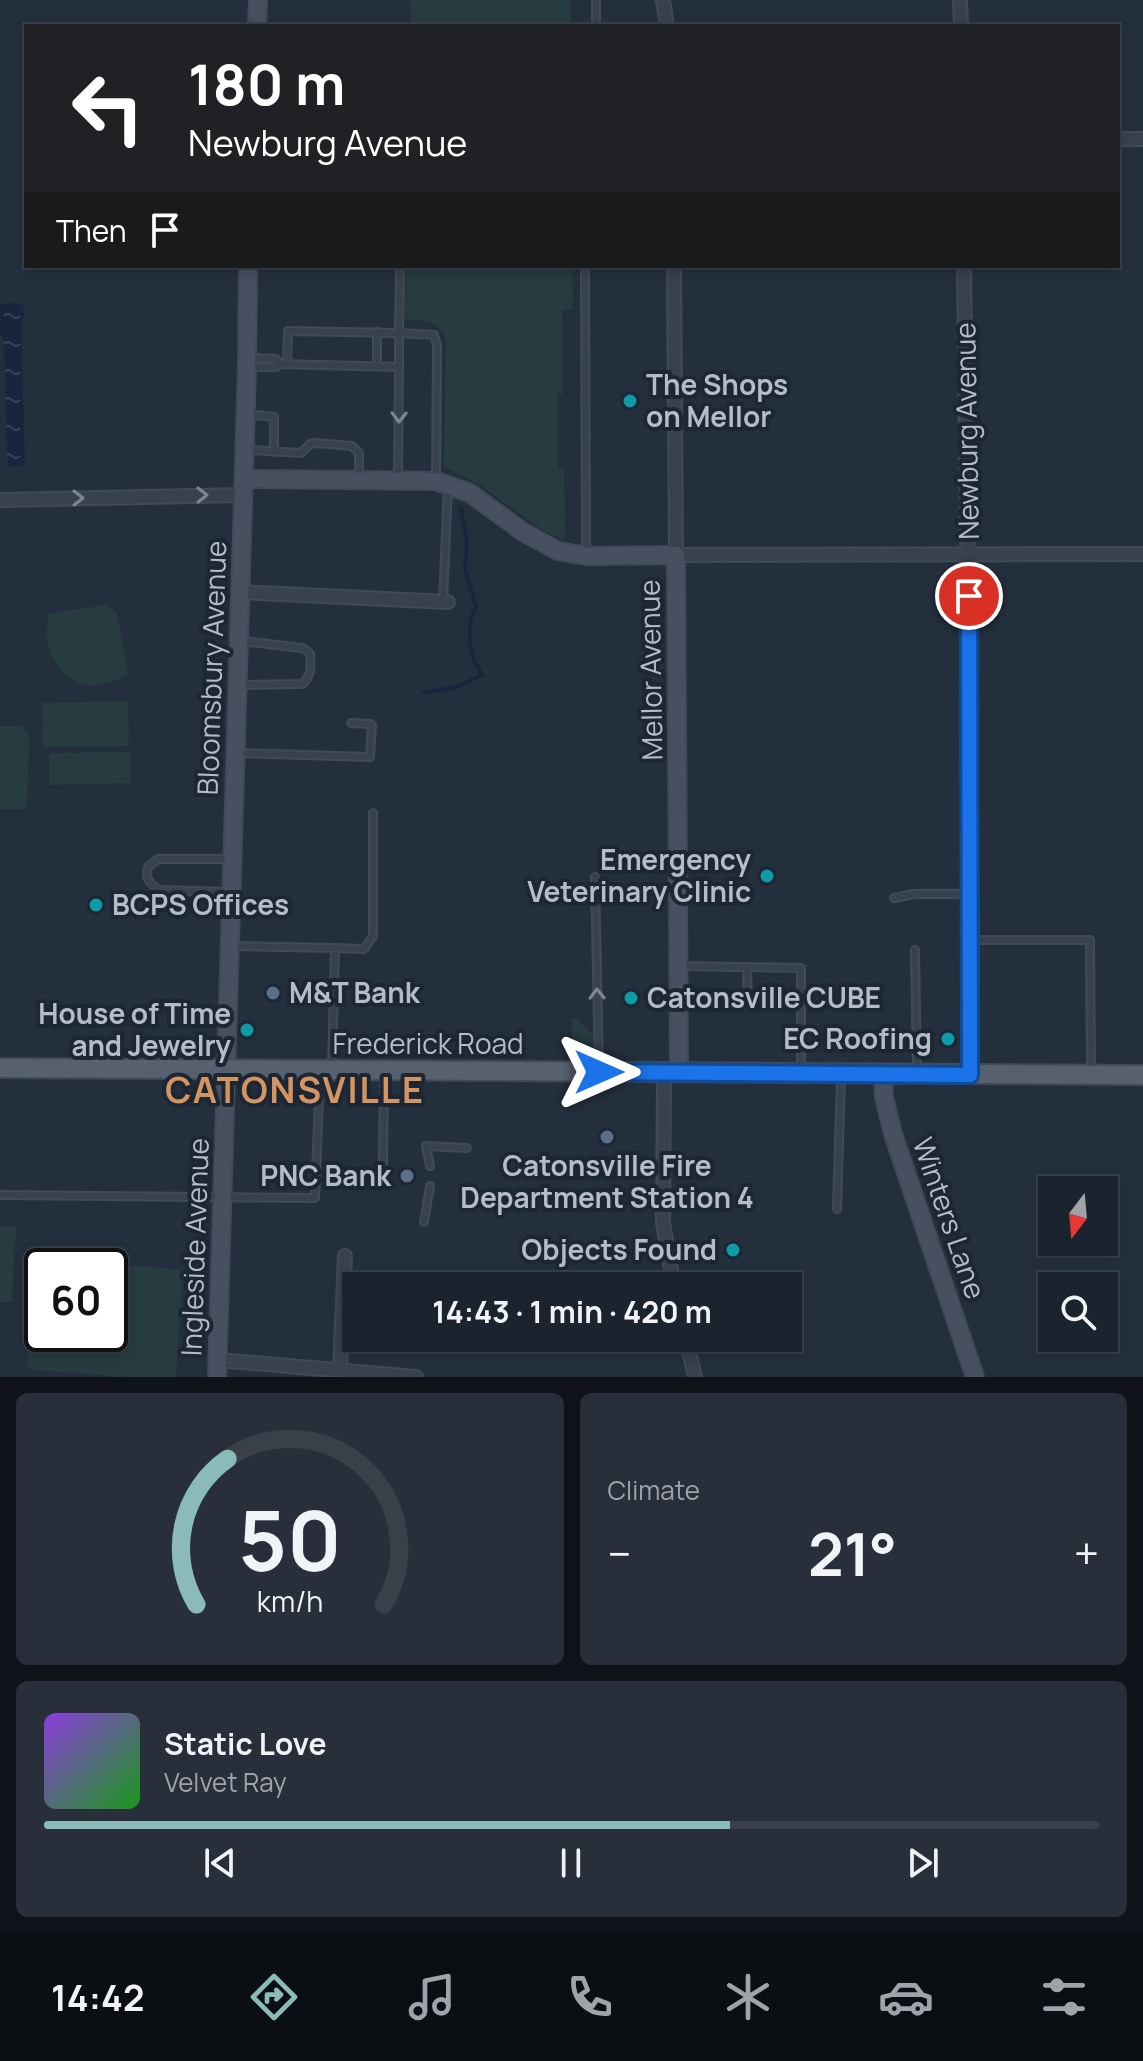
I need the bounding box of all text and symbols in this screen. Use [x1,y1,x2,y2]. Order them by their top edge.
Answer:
text: 180 m [188,45,345,122]
icon: left [56,56,160,160]
text: Newburg Avenue [188,118,467,167]
icon: arrive [143,208,187,252]
text: Then [56,210,127,251]
street label: Newburg Avenue [945,322,987,540]
place label: The Shops on Mellor [646,365,788,435]
marker: The Shops on Mellor [621,392,639,410]
one-way arrow [390,411,407,424]
one-way arrow [196,487,209,504]
one-way arrow [72,489,85,507]
street label: Bloomsbury Avenue [188,540,234,796]
pin [935,562,1003,630]
icon: arrive [947,574,991,618]
street label: Mellor Avenue [629,579,671,761]
place label: Emergency Veterinary Clinic [527,840,751,910]
marker: Emergency Veterinary Clinic [758,867,776,885]
place label: BCPS Offices [112,885,289,923]
marker: BCPS Offices [87,896,105,914]
place label: M&T Bank [289,973,421,1011]
place label: Catonsville CUBE [647,978,881,1016]
marker: M&T Bank [264,984,282,1002]
one-way arrow [588,987,606,1000]
marker: Catonsville CUBE [622,989,640,1007]
place label: House of Time and Jewelry [38,994,231,1064]
place label: EC Roofing [783,1019,932,1057]
marker: House of Time and Jewelry [238,1021,256,1039]
street label: Frederick Road [332,1024,524,1062]
position arrow [557,1030,641,1114]
marker: EC Roofing [939,1030,957,1048]
district label: CATONSVILLE [165,1065,425,1114]
marker: Catonsville Fire Department Station 4 [598,1128,616,1146]
street label: Winters Lane [905,1132,995,1303]
street label: Ingleside Avenue [171,1137,217,1357]
place label: Catonsville Fire Department Station 4 [460,1146,754,1216]
place label: PNC Bank [260,1156,392,1194]
marker: PNC Bank [398,1167,416,1185]
north arrow [1038,1176,1118,1256]
map controls [1038,1176,1118,1352]
place label: Objects Found [521,1230,717,1268]
marker: Objects Found [724,1241,742,1259]
speed limit sign: 60 [24,1248,128,1352]
button: search [1038,1272,1118,1352]
text: 14:43 · 1 min · 420 m [432,1291,712,1332]
text: Climate [608,1472,700,1508]
text: 50 [238,1482,342,1596]
text: 21° [808,1512,897,1594]
text: − [608,1523,631,1583]
text: + [1074,1523,1099,1583]
text: km/h [257,1582,323,1621]
text: Static Love [164,1723,327,1764]
text: Velvet Ray [164,1764,287,1800]
icon: previous [198,1841,242,1885]
icon: pause [549,1841,593,1885]
icon: next [901,1841,945,1885]
icon: directions [246,1969,302,2025]
icon: music [404,1969,460,2025]
icon: phone [562,1969,618,2025]
icon: climate [720,1969,776,2025]
icon: car [878,1969,934,2025]
icon: filters [1036,1969,1092,2025]
text: 14:42 [51,1973,144,2022]

